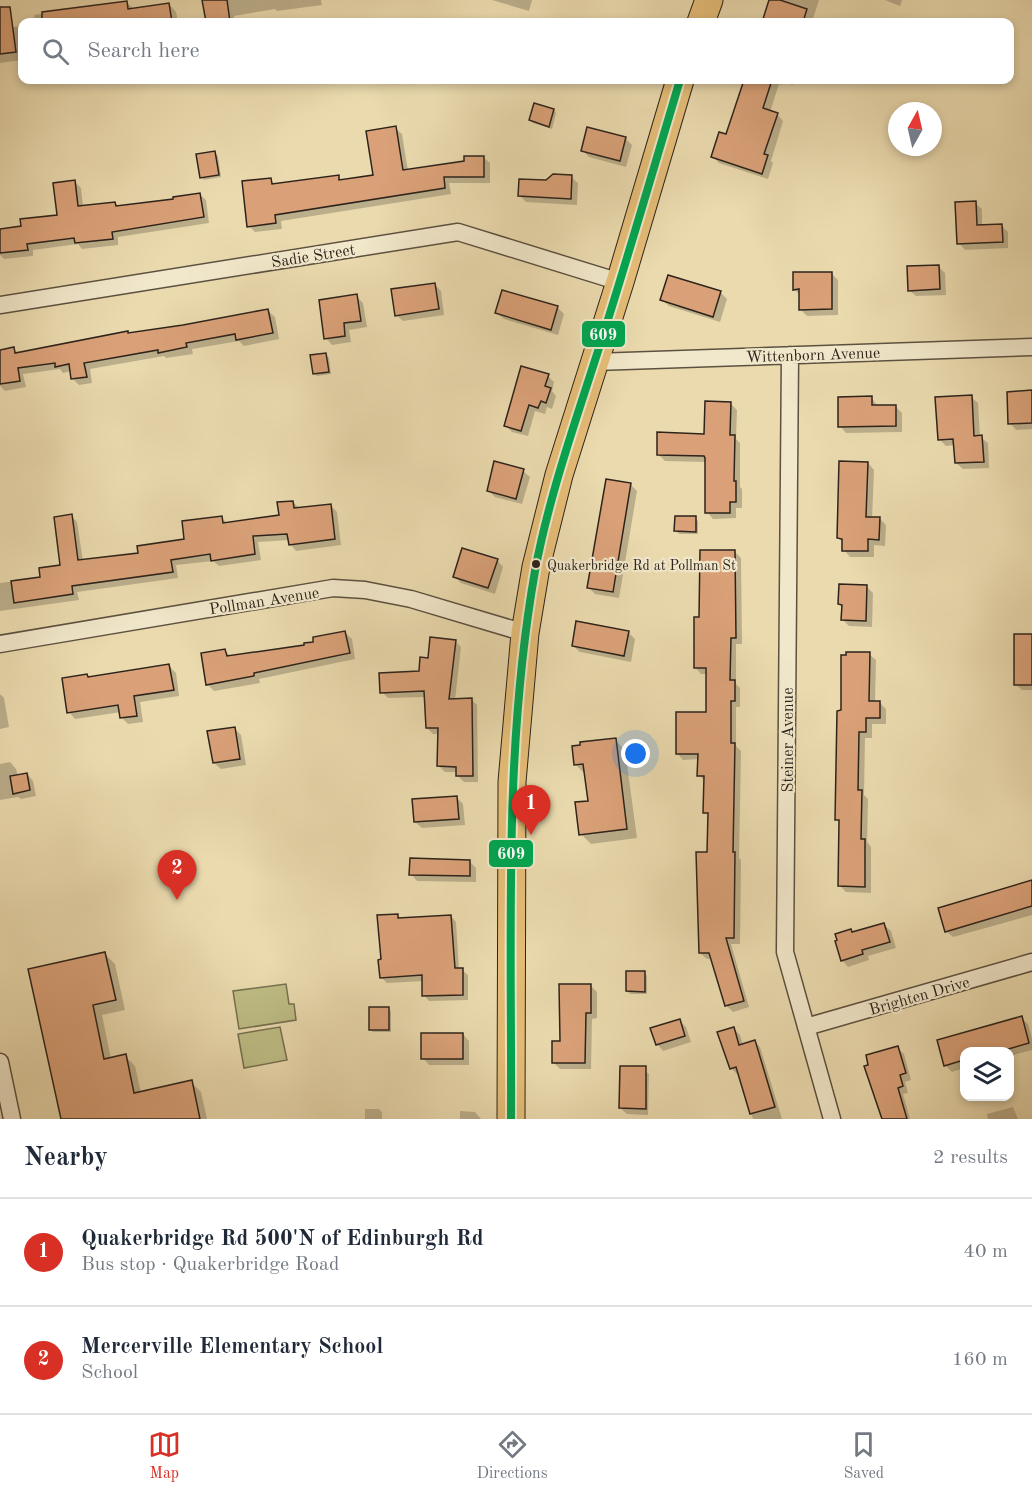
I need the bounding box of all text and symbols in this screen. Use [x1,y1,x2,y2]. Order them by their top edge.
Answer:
search box [18,18,1014,84]
icon: search [39,35,72,68]
text: Search here [87,40,200,62]
north arrow [888,102,942,156]
street label: Sadie Street [270,242,357,272]
line badge: 609 [581,320,626,348]
text: 609 [589,328,617,344]
street label: Wittenborn Avenue [746,346,881,366]
marker: Quakerbridge Rd at Pollman St [530,558,542,570]
place label: Quakerbridge Rd at Pollman St [547,559,736,573]
street label: Pollman Avenue [208,585,320,619]
street label: Steiner Avenue [781,687,797,793]
your location [621,739,650,768]
pin: 1 [512,786,550,835]
line badge: 609 [488,839,534,868]
text: 609 [497,847,525,863]
pin: 2 [158,850,196,900]
street label: Brighten Drive [867,975,972,1019]
map controls [960,1047,1014,1101]
button: layers [960,1047,1014,1101]
text: Nearby [24,1145,108,1171]
text: 2 results [933,1148,1008,1168]
text: Quakerbridge Rd 500'N of Edinburgh Rd [81,1228,484,1250]
text: 1 [38,1242,49,1262]
text: 40 m [963,1242,1008,1262]
text: Bus stop · Quakerbridge Road [81,1255,339,1275]
text: Mercerville Elementary School [81,1336,383,1358]
text: 2 [38,1350,49,1370]
text: 160 m [952,1350,1008,1370]
text: School [81,1363,138,1383]
tab: Map [148,1428,181,1484]
tab: Directions [477,1428,548,1484]
tab: Saved [843,1428,884,1484]

